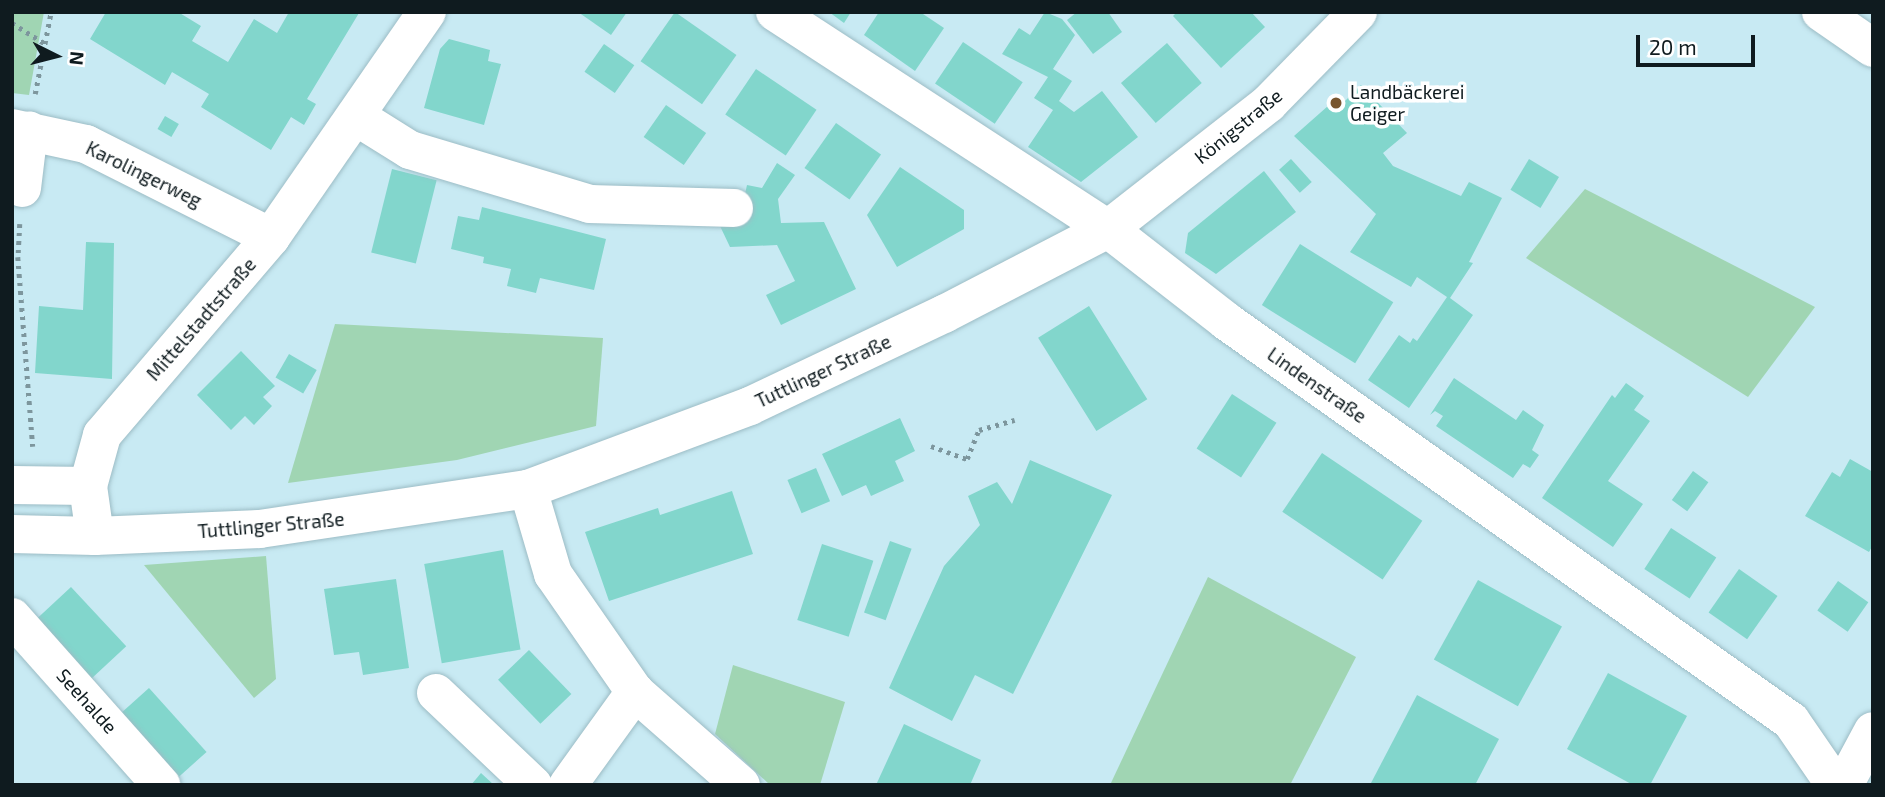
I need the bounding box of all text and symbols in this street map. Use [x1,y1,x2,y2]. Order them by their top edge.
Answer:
north arrow [21,21,91,91]
scale bar [1640,21,1759,65]
text: 20 m [1649,34,1697,59]
text: N [65,50,90,66]
place label: Landbäckerei Geiger [1350,81,1465,125]
street label: Königstraße [1190,84,1286,168]
marker: Landbäckerei Geiger [1328,95,1344,111]
street label: Karolingerweg [82,136,206,212]
street label: Mittelstadtstraße [142,253,260,385]
street label: Tuttlinger Straße [751,330,895,412]
street label: Lindenstraße [1263,343,1371,427]
street label: Tuttlinger Straße [197,507,345,543]
street label: Seehalde [52,664,122,738]

